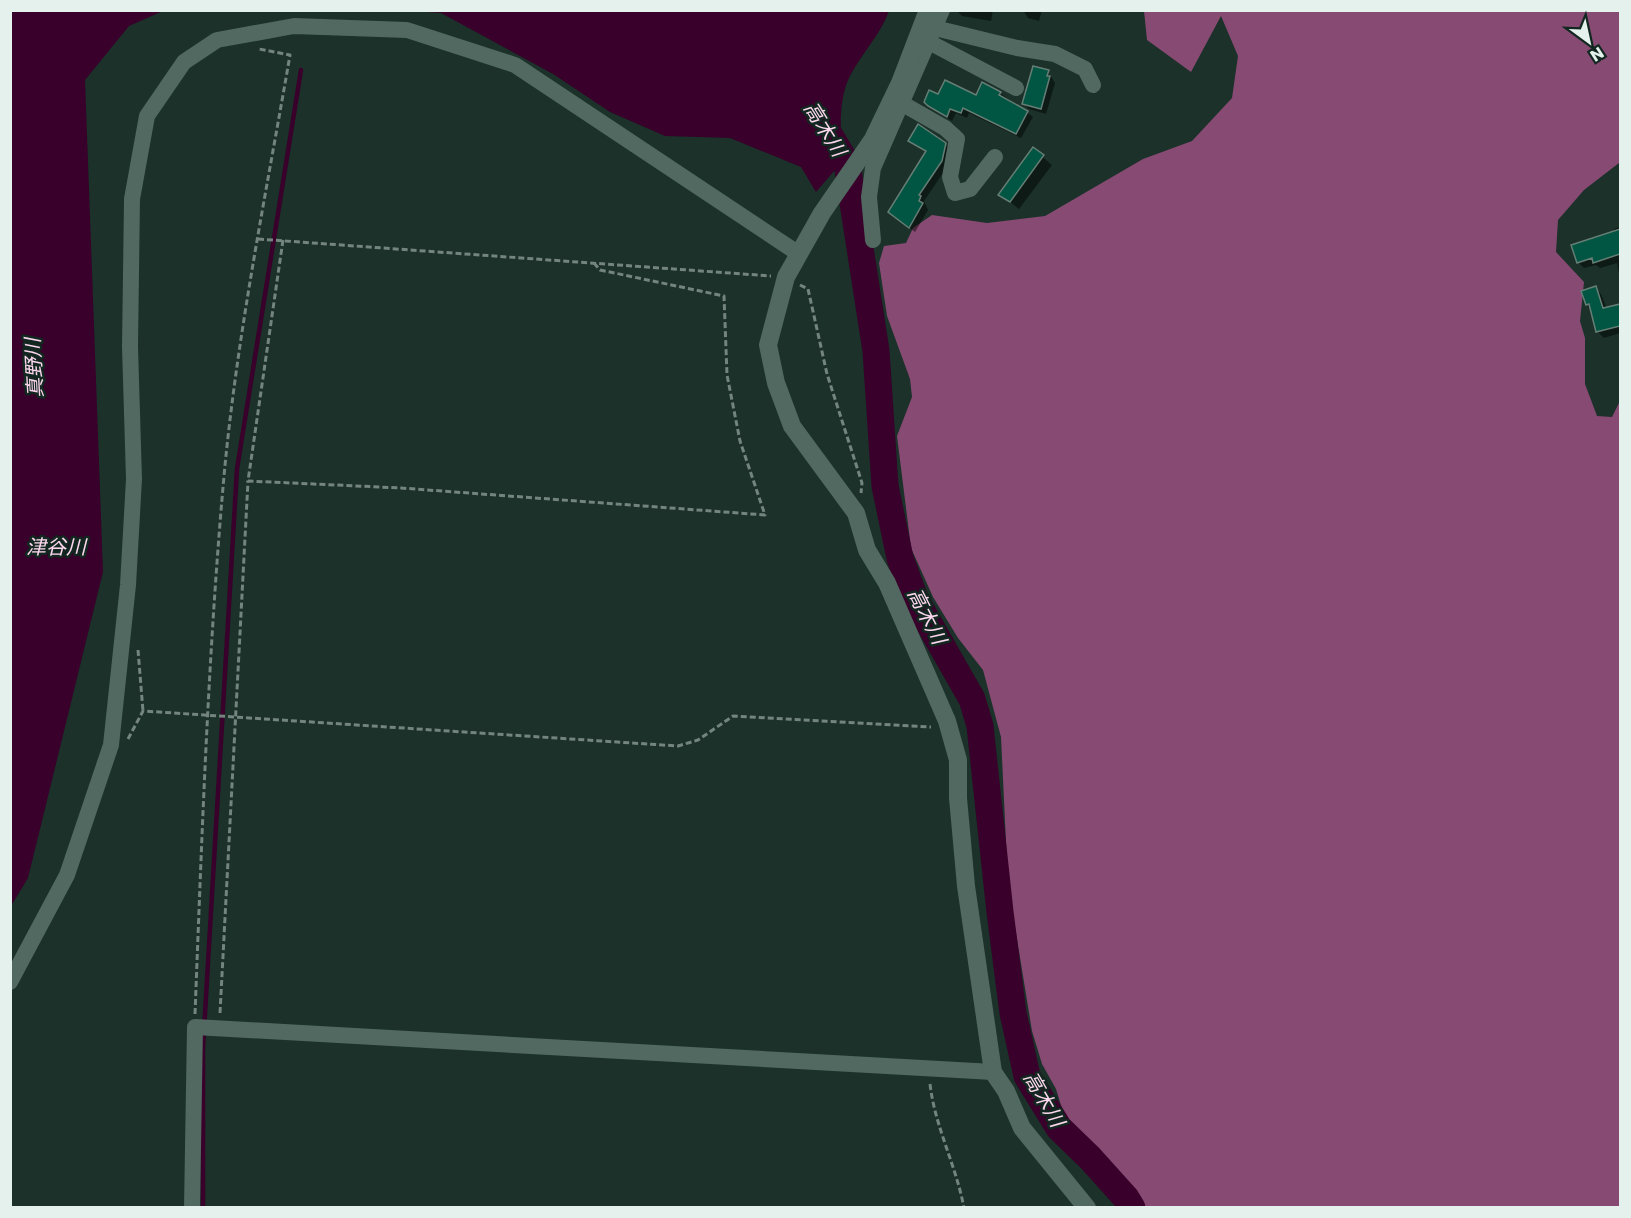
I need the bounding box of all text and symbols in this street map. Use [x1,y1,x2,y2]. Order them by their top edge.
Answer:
north arrow [1559,12,1619,72]
text: N [1586,41,1608,67]
water label: 高木川 [797,96,854,164]
water label: 真野川 [18,335,50,399]
water label: 津谷川 [26,533,88,561]
water label: 高木川 [901,583,954,651]
water label: 高木川 [1017,1066,1072,1134]

